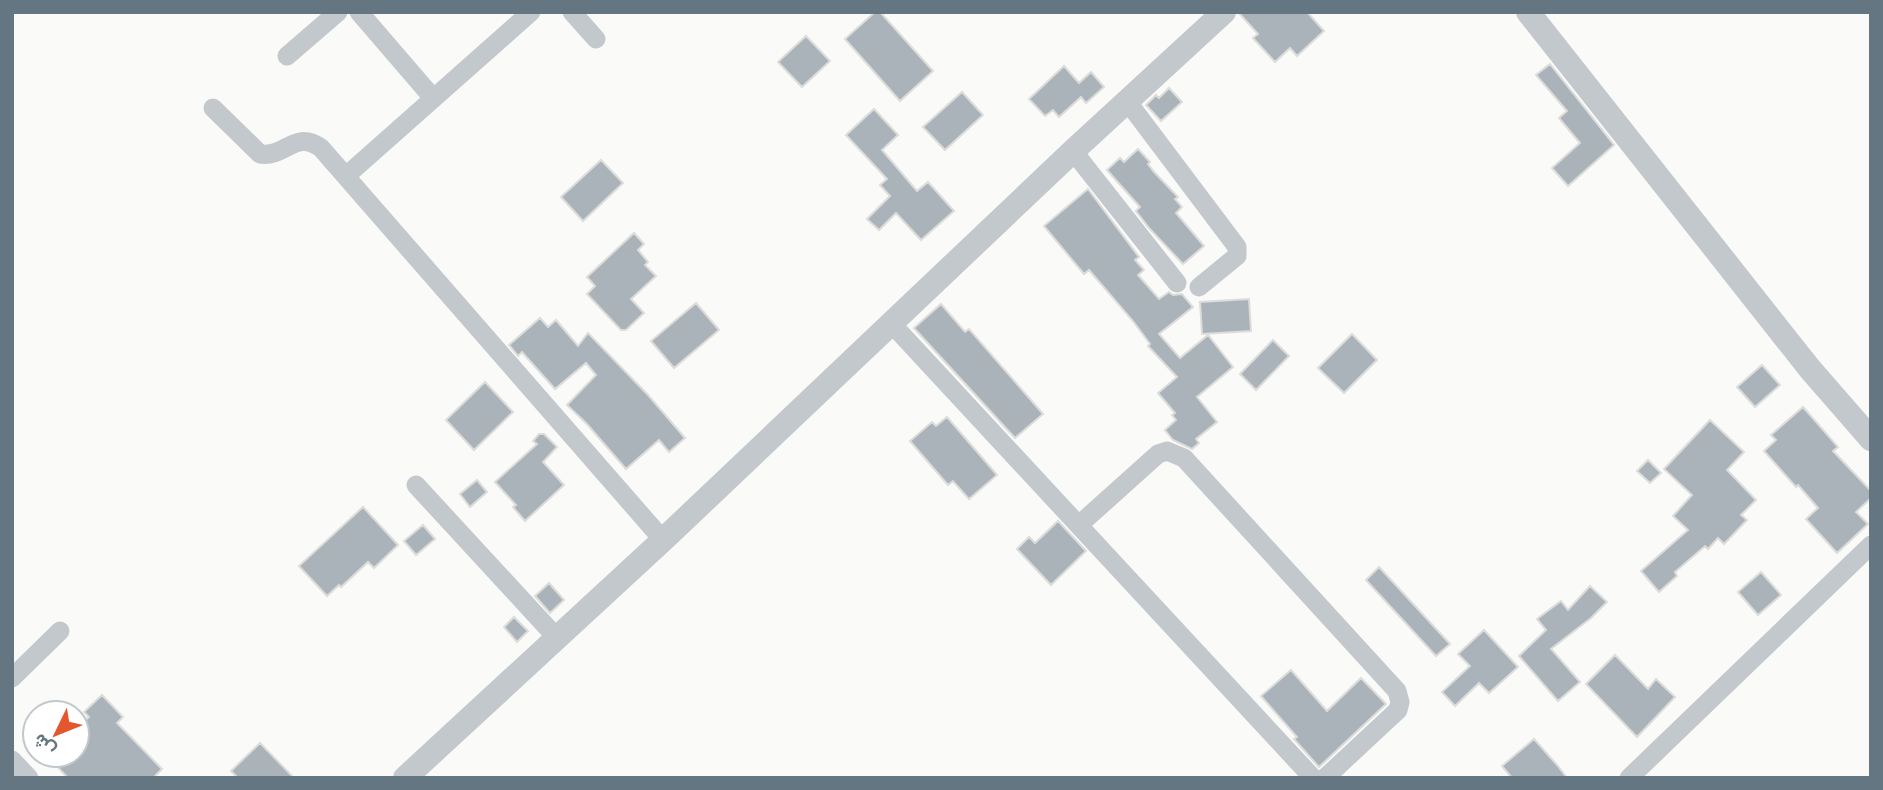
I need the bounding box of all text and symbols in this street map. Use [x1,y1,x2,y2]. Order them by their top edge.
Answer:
north arrow [21,699,91,769]
text: ش [26,728,61,763]

